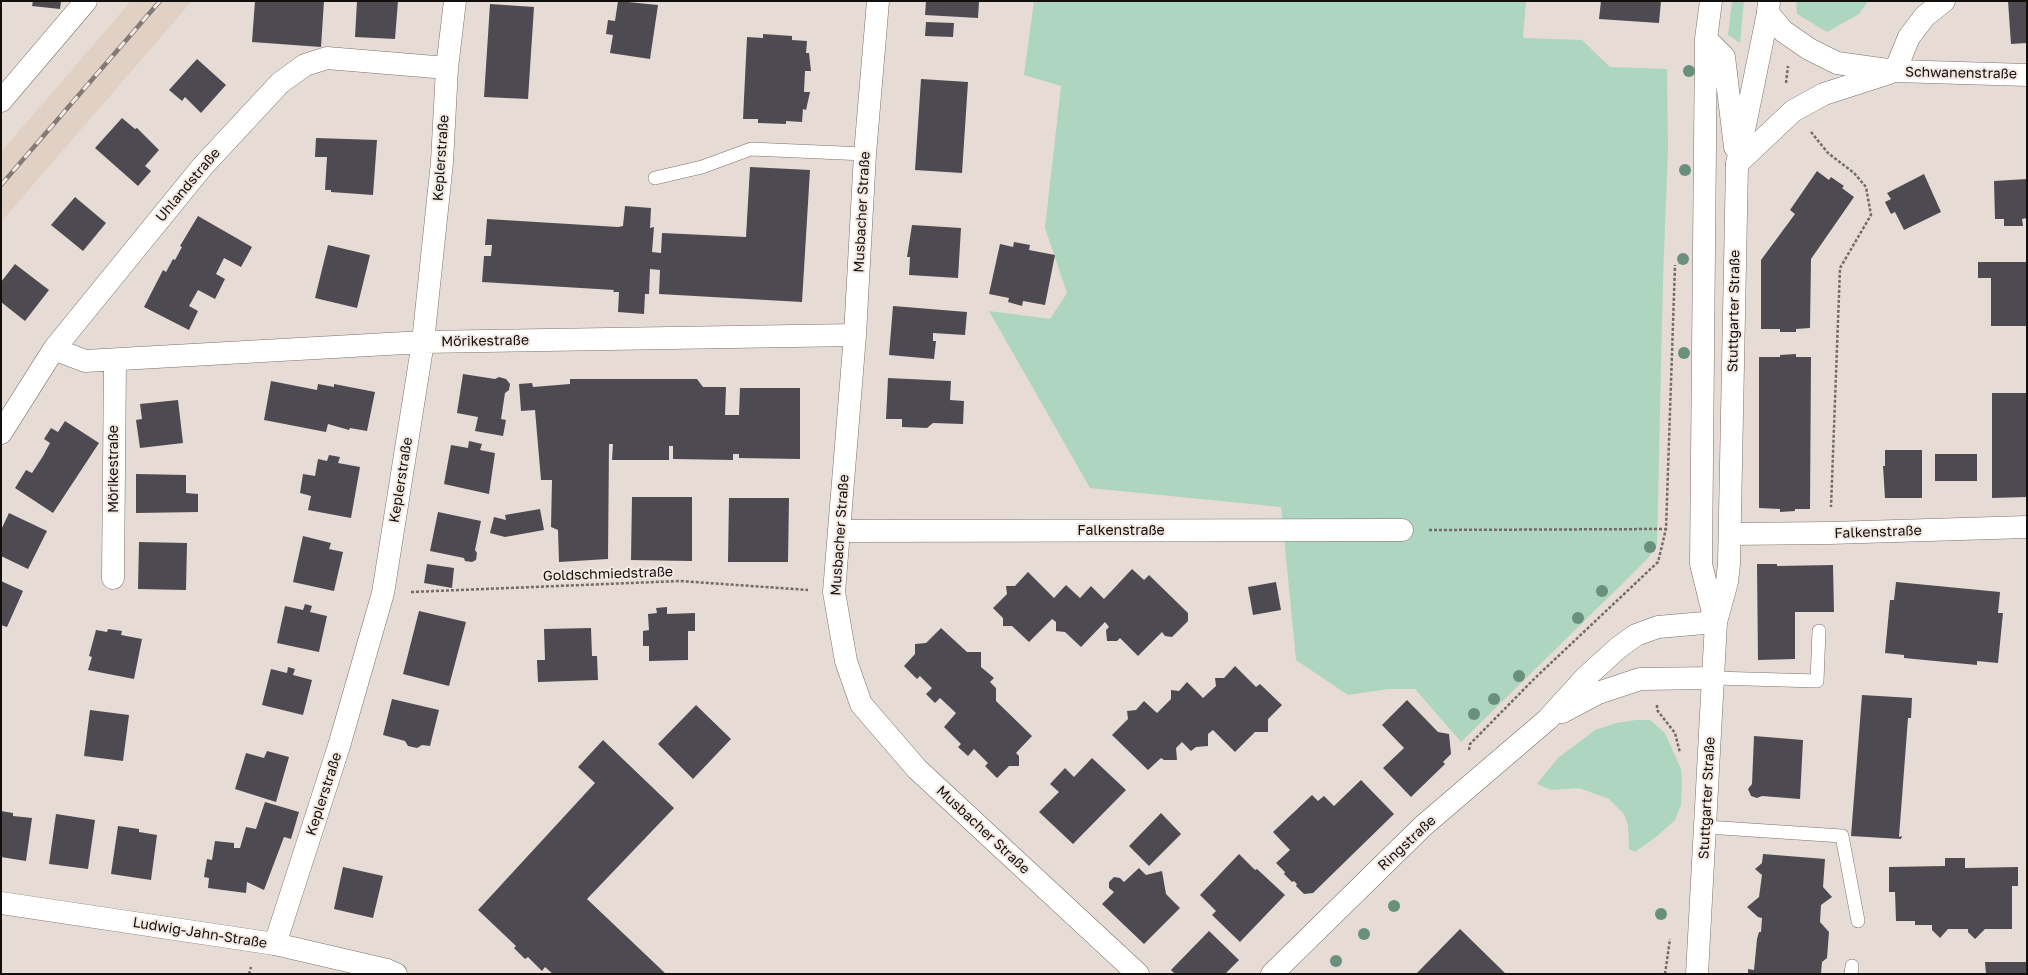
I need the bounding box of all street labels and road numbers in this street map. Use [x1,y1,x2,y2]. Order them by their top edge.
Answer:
street label: Schwanenstraße [1905,64,2017,82]
street label: Keplerstraße [430,114,452,202]
street label: Uhlandstraße [152,145,224,225]
street label: Musbacher Straße [850,151,874,273]
street label: Stuttgarter Straße [1725,250,1743,372]
street label: Mörikestraße [441,332,529,350]
street label: Mörikestraße [106,425,122,513]
street label: Keplerstraße [386,436,416,524]
street label: Musbacher Straße [827,474,853,596]
street label: Falkenstraße [1834,522,1922,542]
street label: Falkenstraße [1077,523,1165,539]
street label: Goldschmiedstraße [543,563,673,585]
street label: Stuttgarter Straße [1695,736,1719,860]
street label: Keplerstraße [303,750,345,838]
street label: Musbacher Straße [933,782,1033,878]
street label: Ringstraße [1375,812,1439,874]
street label: Ludwig-Jahn-Straße [132,914,268,952]

